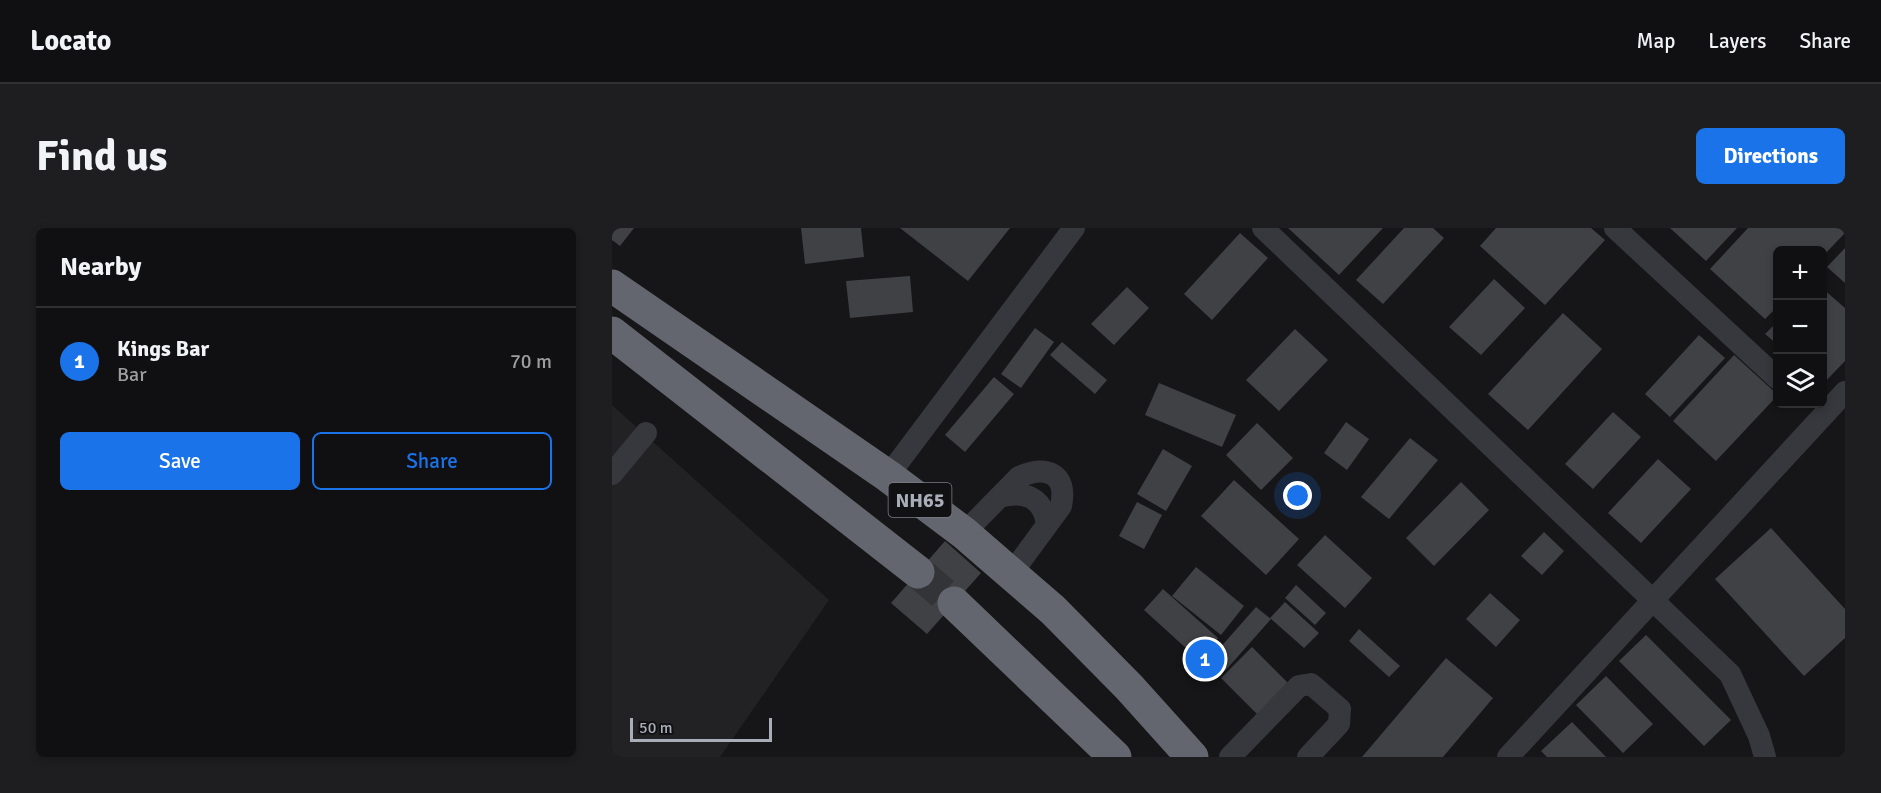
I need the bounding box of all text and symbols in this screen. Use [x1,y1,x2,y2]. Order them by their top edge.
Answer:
text: Locato [30,24,111,58]
text: Map [1637,28,1675,54]
text: Layers [1708,28,1766,54]
text: Share [1799,28,1851,54]
button: Directions [1696,128,1845,184]
text: Find us [36,131,167,182]
map controls [1773,246,1827,408]
button: + [1773,246,1827,300]
text: Nearby [60,251,141,283]
button: − [1773,300,1827,354]
text: Kings Bar [117,335,209,362]
text: 1 [74,349,85,374]
text: 70 m [510,349,552,374]
button: layers [1773,354,1827,408]
text: Bar [117,362,147,387]
button: Save [60,432,300,490]
button: Share [312,432,552,490]
your location [1283,481,1312,510]
road number: NH65 [888,483,952,517]
pin: 1 [1186,636,1224,682]
scale bar [630,715,772,742]
text: 50 m [639,718,673,738]

